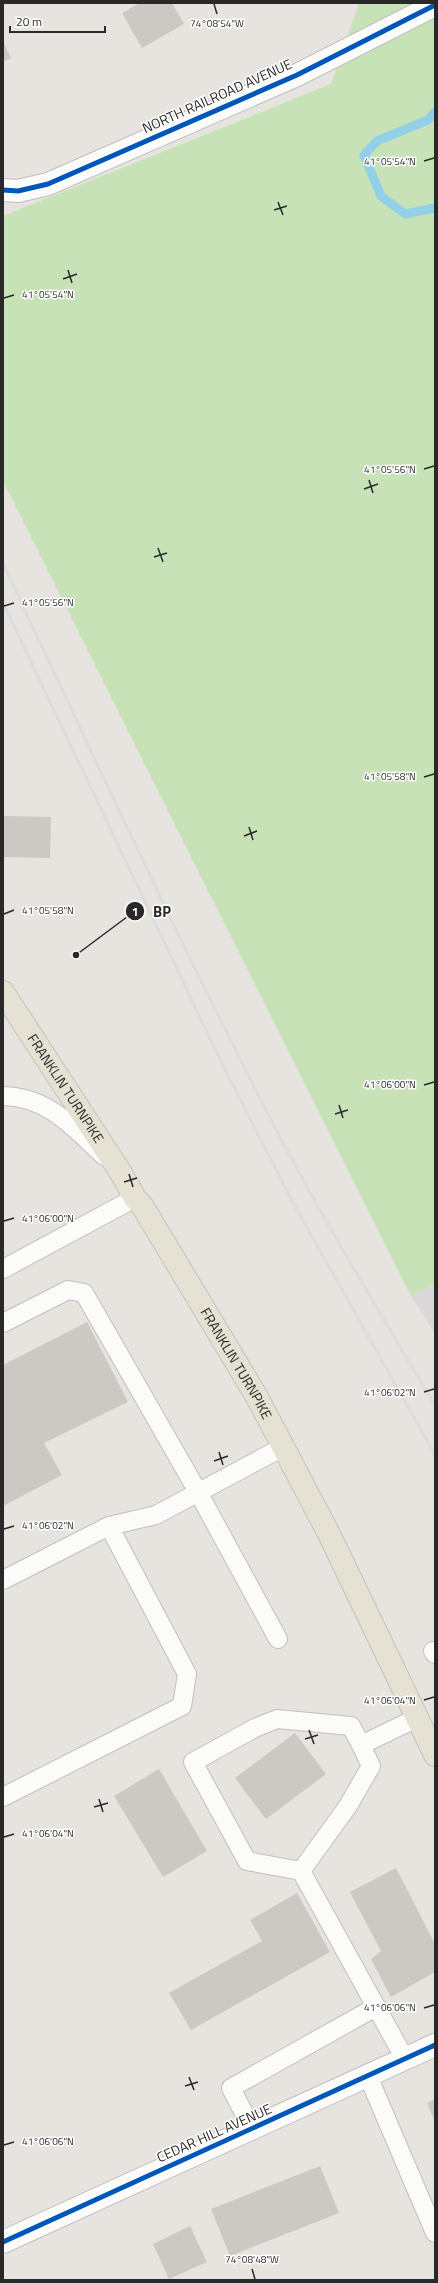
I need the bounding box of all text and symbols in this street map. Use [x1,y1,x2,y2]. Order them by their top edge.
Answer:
scale bar [10,8,105,34]
text: 20 m [16,12,42,31]
text: 74°08'54"W [190,16,244,31]
street label: NORTH RAILROAD AVENUE [138,53,295,138]
text: 41°05'54"N [364,154,416,169]
text: 41°05'54"N [22,287,74,302]
text: 41°05'56"N [364,462,416,477]
text: 41°05'56"N [22,595,74,610]
text: 41°05'58"N [364,769,416,784]
callout: BP [125,898,179,925]
text: BP [153,900,171,923]
text: 1 [132,902,138,921]
text: 41°05'58"N [22,903,74,918]
street label: FRANKLIN TURNPIKE [23,1029,110,1147]
text: 41°06'00"N [364,1077,416,1092]
text: 41°06'00"N [22,1211,74,1226]
street label: FRANKLIN TURNPIKE [196,1303,278,1423]
text: 41°06'02"N [364,1385,416,1400]
text: 41°06'02"N [22,1518,74,1533]
text: 41°06'04"N [364,1693,416,1708]
text: 41°06'04"N [22,1826,74,1841]
text: 41°06'06"N [364,2000,416,2015]
street label: CEDAR HILL AVENUE [153,2098,275,2167]
text: 41°06'06"N [22,2134,74,2149]
text: 74°08'48"W [225,2252,279,2267]

